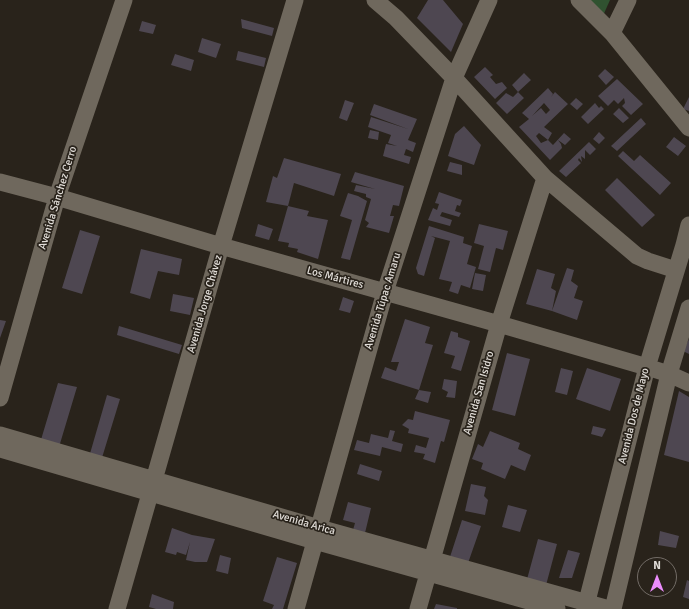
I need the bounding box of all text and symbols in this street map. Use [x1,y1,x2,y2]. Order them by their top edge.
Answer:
street label: Avenida Sánchez Cerro [36,145,80,251]
street label: Avenida Túpac Amaru [362,251,404,351]
street label: Avenida Jorge Chávez [185,253,225,355]
street label: Los Mártires [305,264,365,292]
street label: Avenida San Isidro [461,350,497,436]
street label: Avenida Dos de Mayo [616,367,652,465]
street label: Avenida Arica [271,508,337,538]
north arrow [637,557,677,597]
text: N [653,559,661,572]

